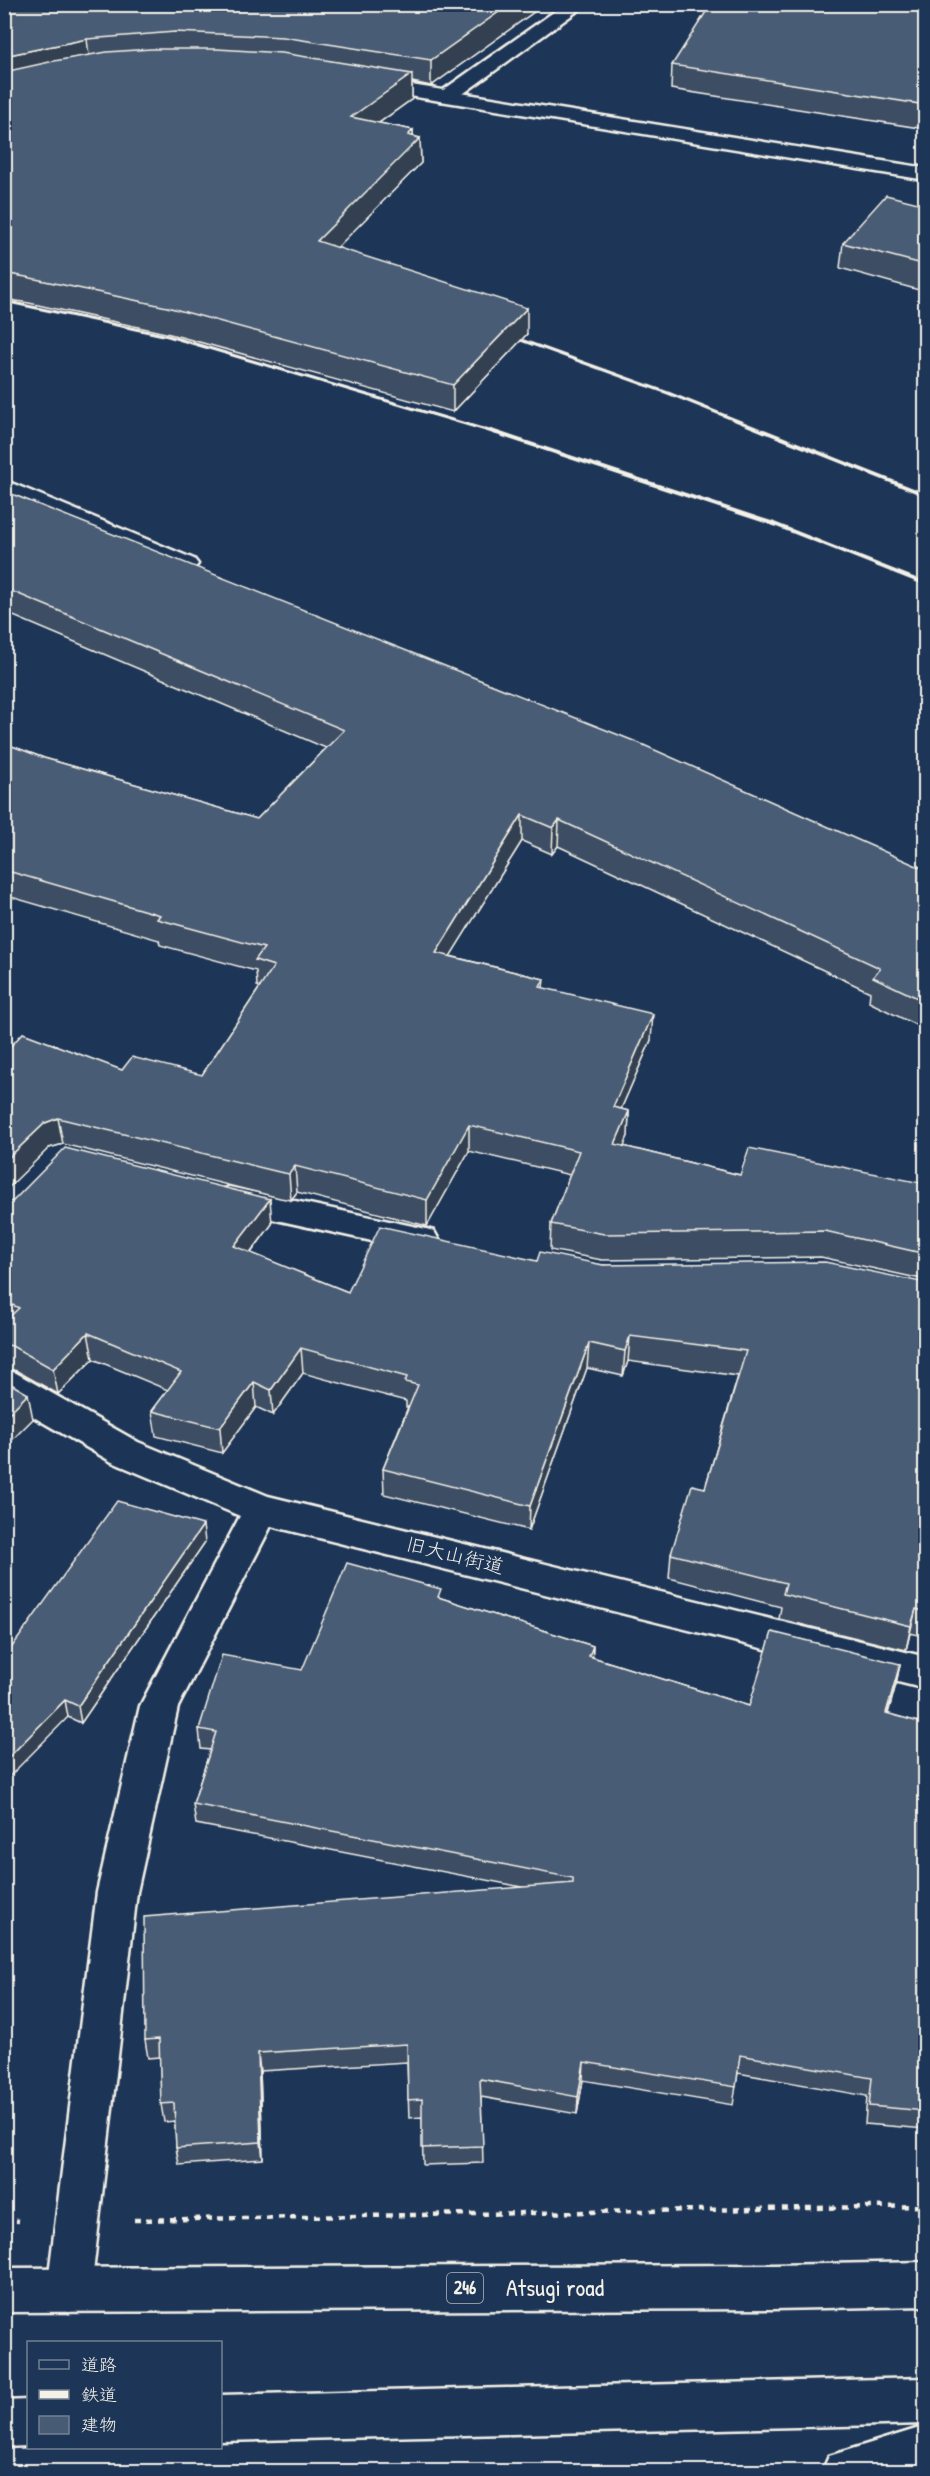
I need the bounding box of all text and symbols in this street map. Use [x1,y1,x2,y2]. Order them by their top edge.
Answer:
street label: 旧大山街道 [403,1529,507,1580]
street label: Atsugi road [506,2271,604,2303]
road number: 246 [447,2273,483,2303]
legend [27,2341,222,2449]
text: 道路 [81,2352,117,2377]
text: 鉄道 [81,2382,117,2407]
text: 建物 [81,2412,117,2437]

